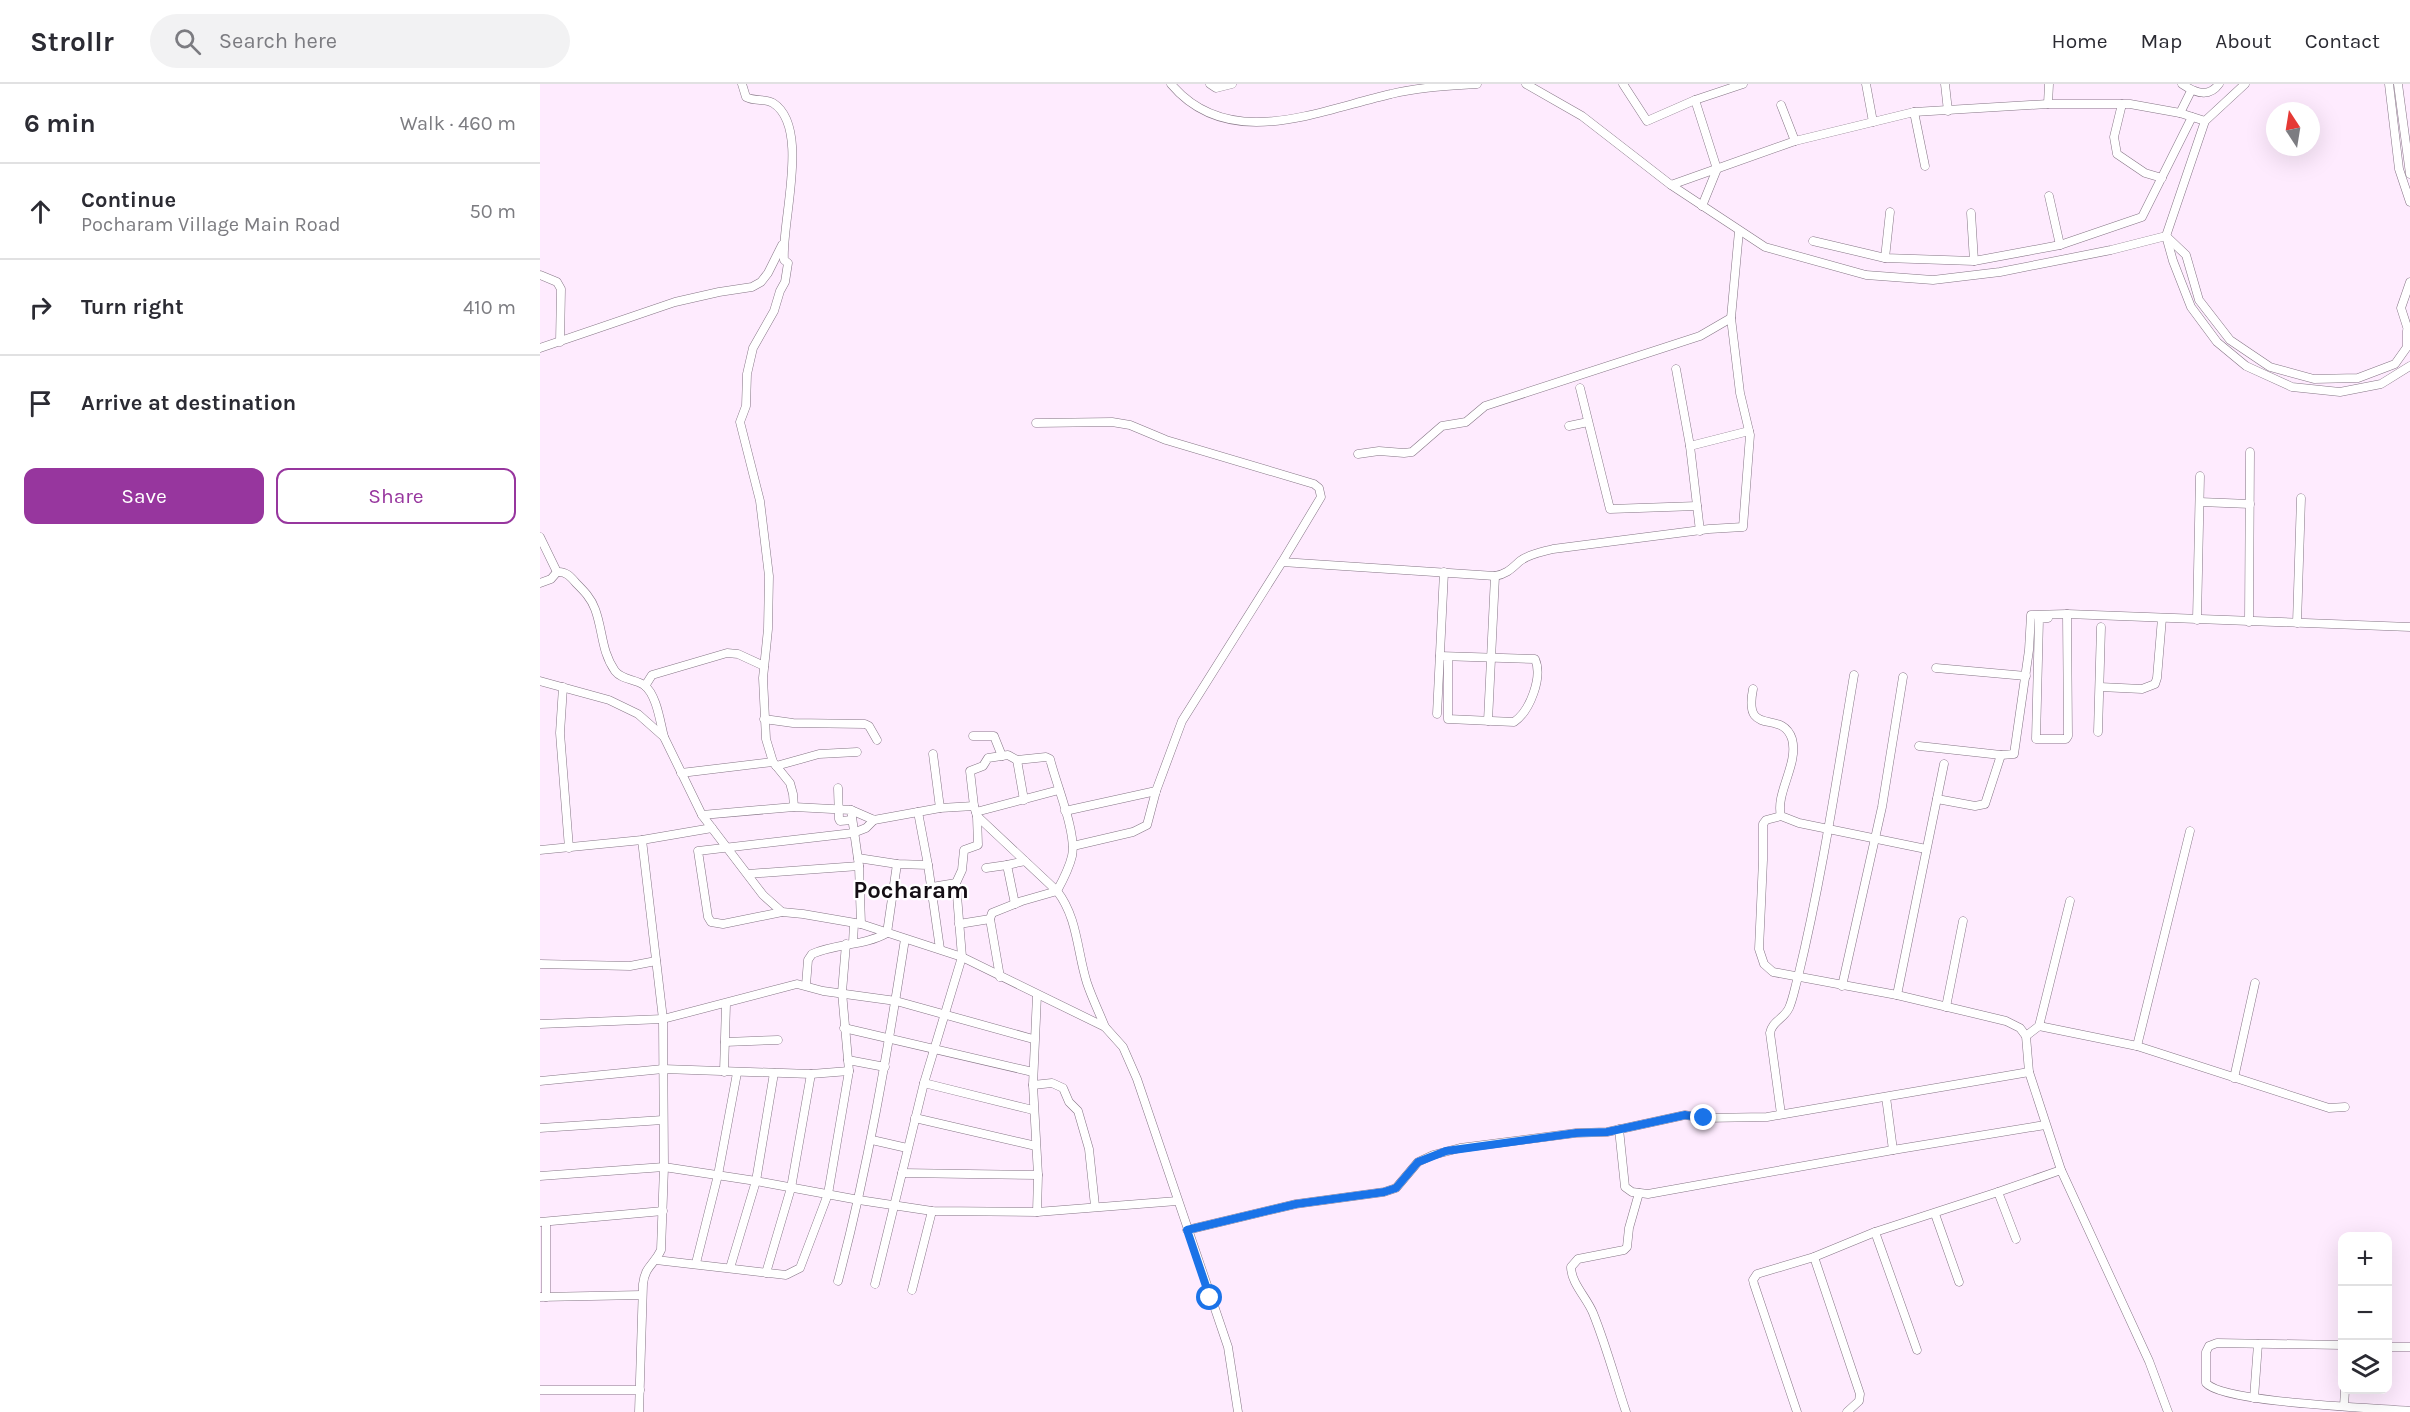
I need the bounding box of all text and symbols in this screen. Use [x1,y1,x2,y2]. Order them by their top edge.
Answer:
search box [150,14,570,68]
text: Strollr [30,25,114,58]
icon: search [171,25,204,58]
text: Search here [219,28,337,54]
text: Home [2052,29,2108,53]
text: Map [2141,29,2182,53]
text: About [2215,29,2272,53]
text: Contact [2305,29,2380,53]
north arrow [2266,102,2320,156]
text: 6 min [24,108,96,139]
text: Walk · 460 m [400,112,516,135]
text: Continue [81,187,176,213]
icon: ahead [24,195,57,228]
text: 50 m [469,200,516,223]
text: Pocharam Village Main Road [81,213,341,236]
icon: right [24,291,57,324]
text: Turn right [81,294,184,320]
text: 410 m [463,296,516,319]
icon: arrive [24,387,57,420]
text: Arrive at destination [81,390,296,416]
button: Save [24,468,264,524]
button: Share [276,468,516,524]
district label: Pocharam [853,876,969,904]
route end [1690,1104,1716,1130]
map controls [2338,1232,2392,1394]
button: + [2338,1232,2392,1286]
route start [1196,1284,1222,1310]
button: − [2338,1286,2392,1340]
button: layers [2338,1340,2392,1394]

